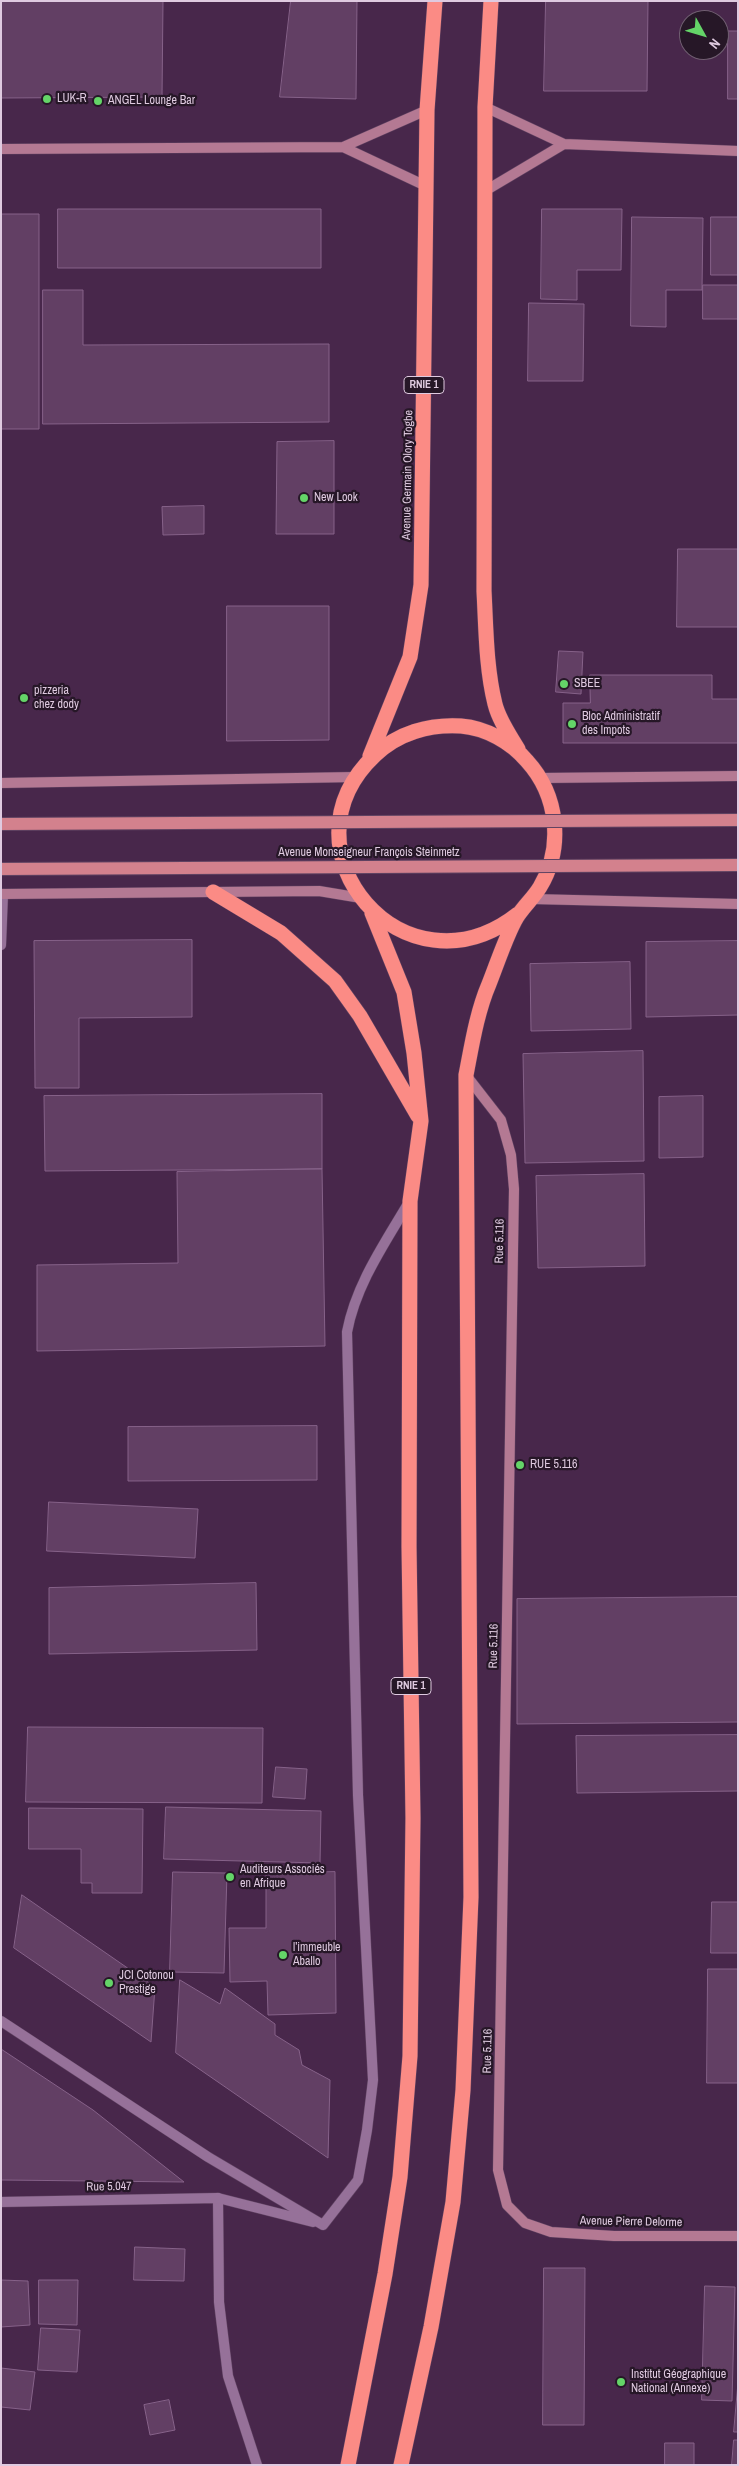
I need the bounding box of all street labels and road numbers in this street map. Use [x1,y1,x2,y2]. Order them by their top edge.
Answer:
road number: RNIE 1 [404,376,444,394]
street label: Avenue Germain Olory Togbe [400,410,416,540]
street label: Avenue Monseigneur François Steinmetz [278,846,460,860]
street label: Rue 5.116 [492,1219,508,1263]
street label: Rue 5.116 [486,1624,502,1668]
road number: RNIE 1 [391,1678,431,1694]
street label: Rue 5.116 [480,2029,496,2073]
street label: Rue 5.047 [86,2179,132,2195]
street label: Avenue Pierre Delorme [580,2214,682,2230]

